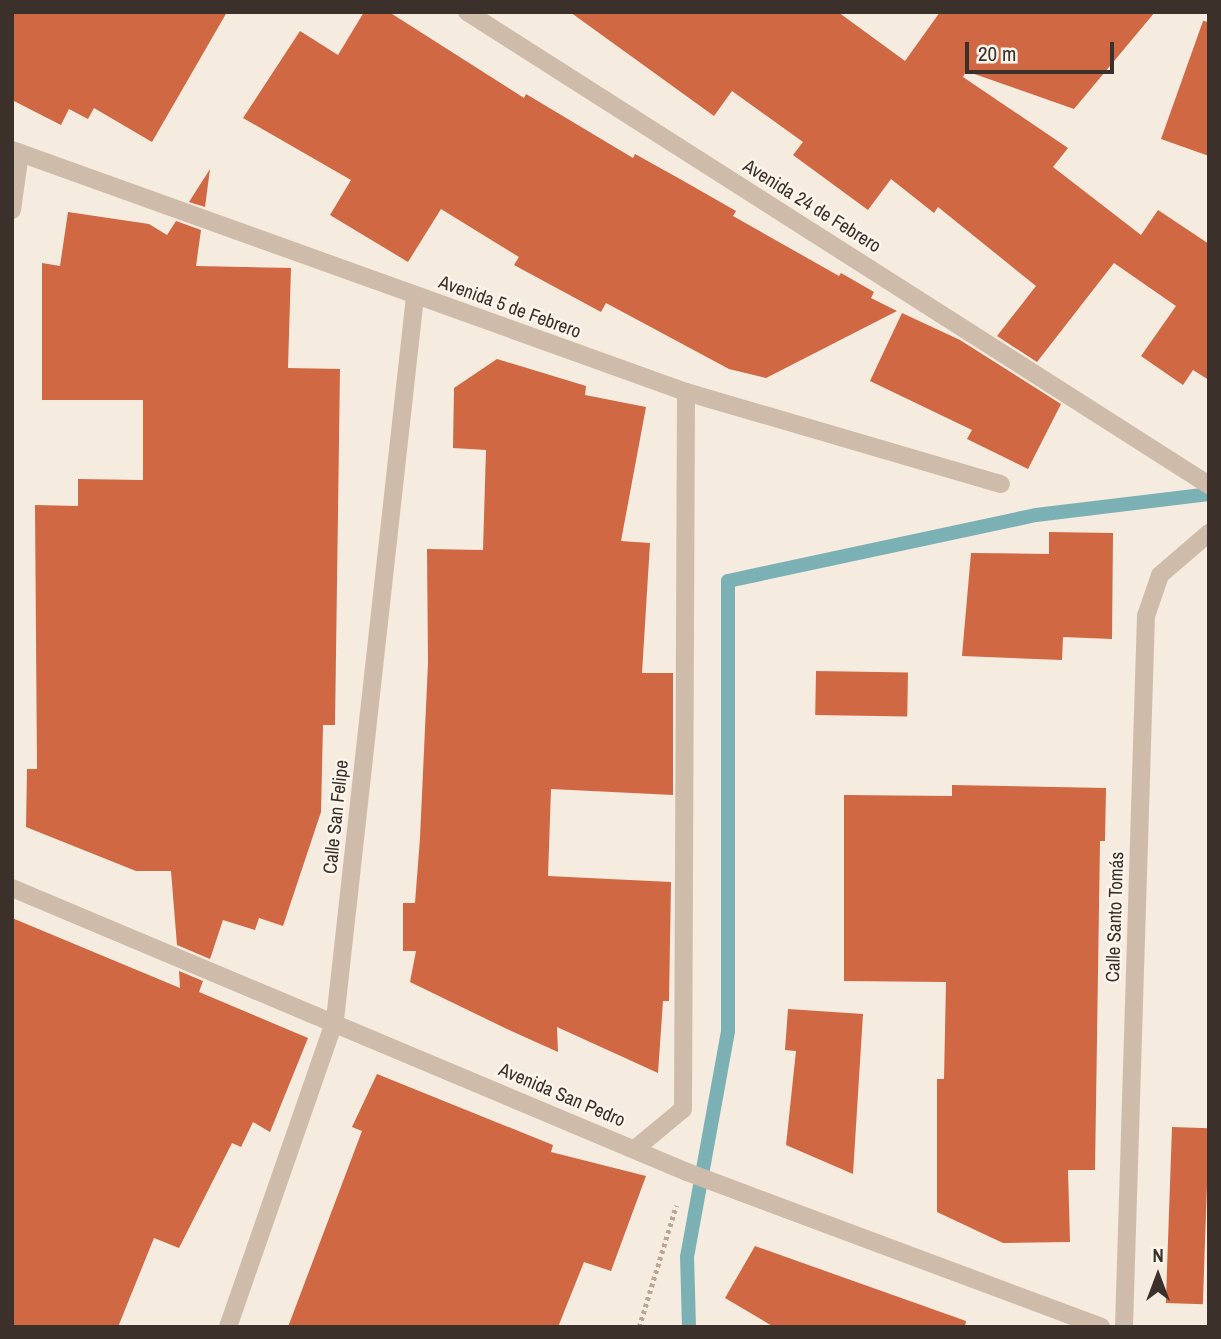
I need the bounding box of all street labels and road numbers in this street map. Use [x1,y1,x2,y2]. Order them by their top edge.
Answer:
street label: Avenida 24 de Febrero [739,154,885,258]
street label: Avenida 5 de Febrero [436,271,584,343]
street label: Calle San Felipe [319,759,353,875]
street label: Calle Santo Tomás [1101,851,1129,983]
street label: Avenida San Pedro [495,1058,629,1132]

